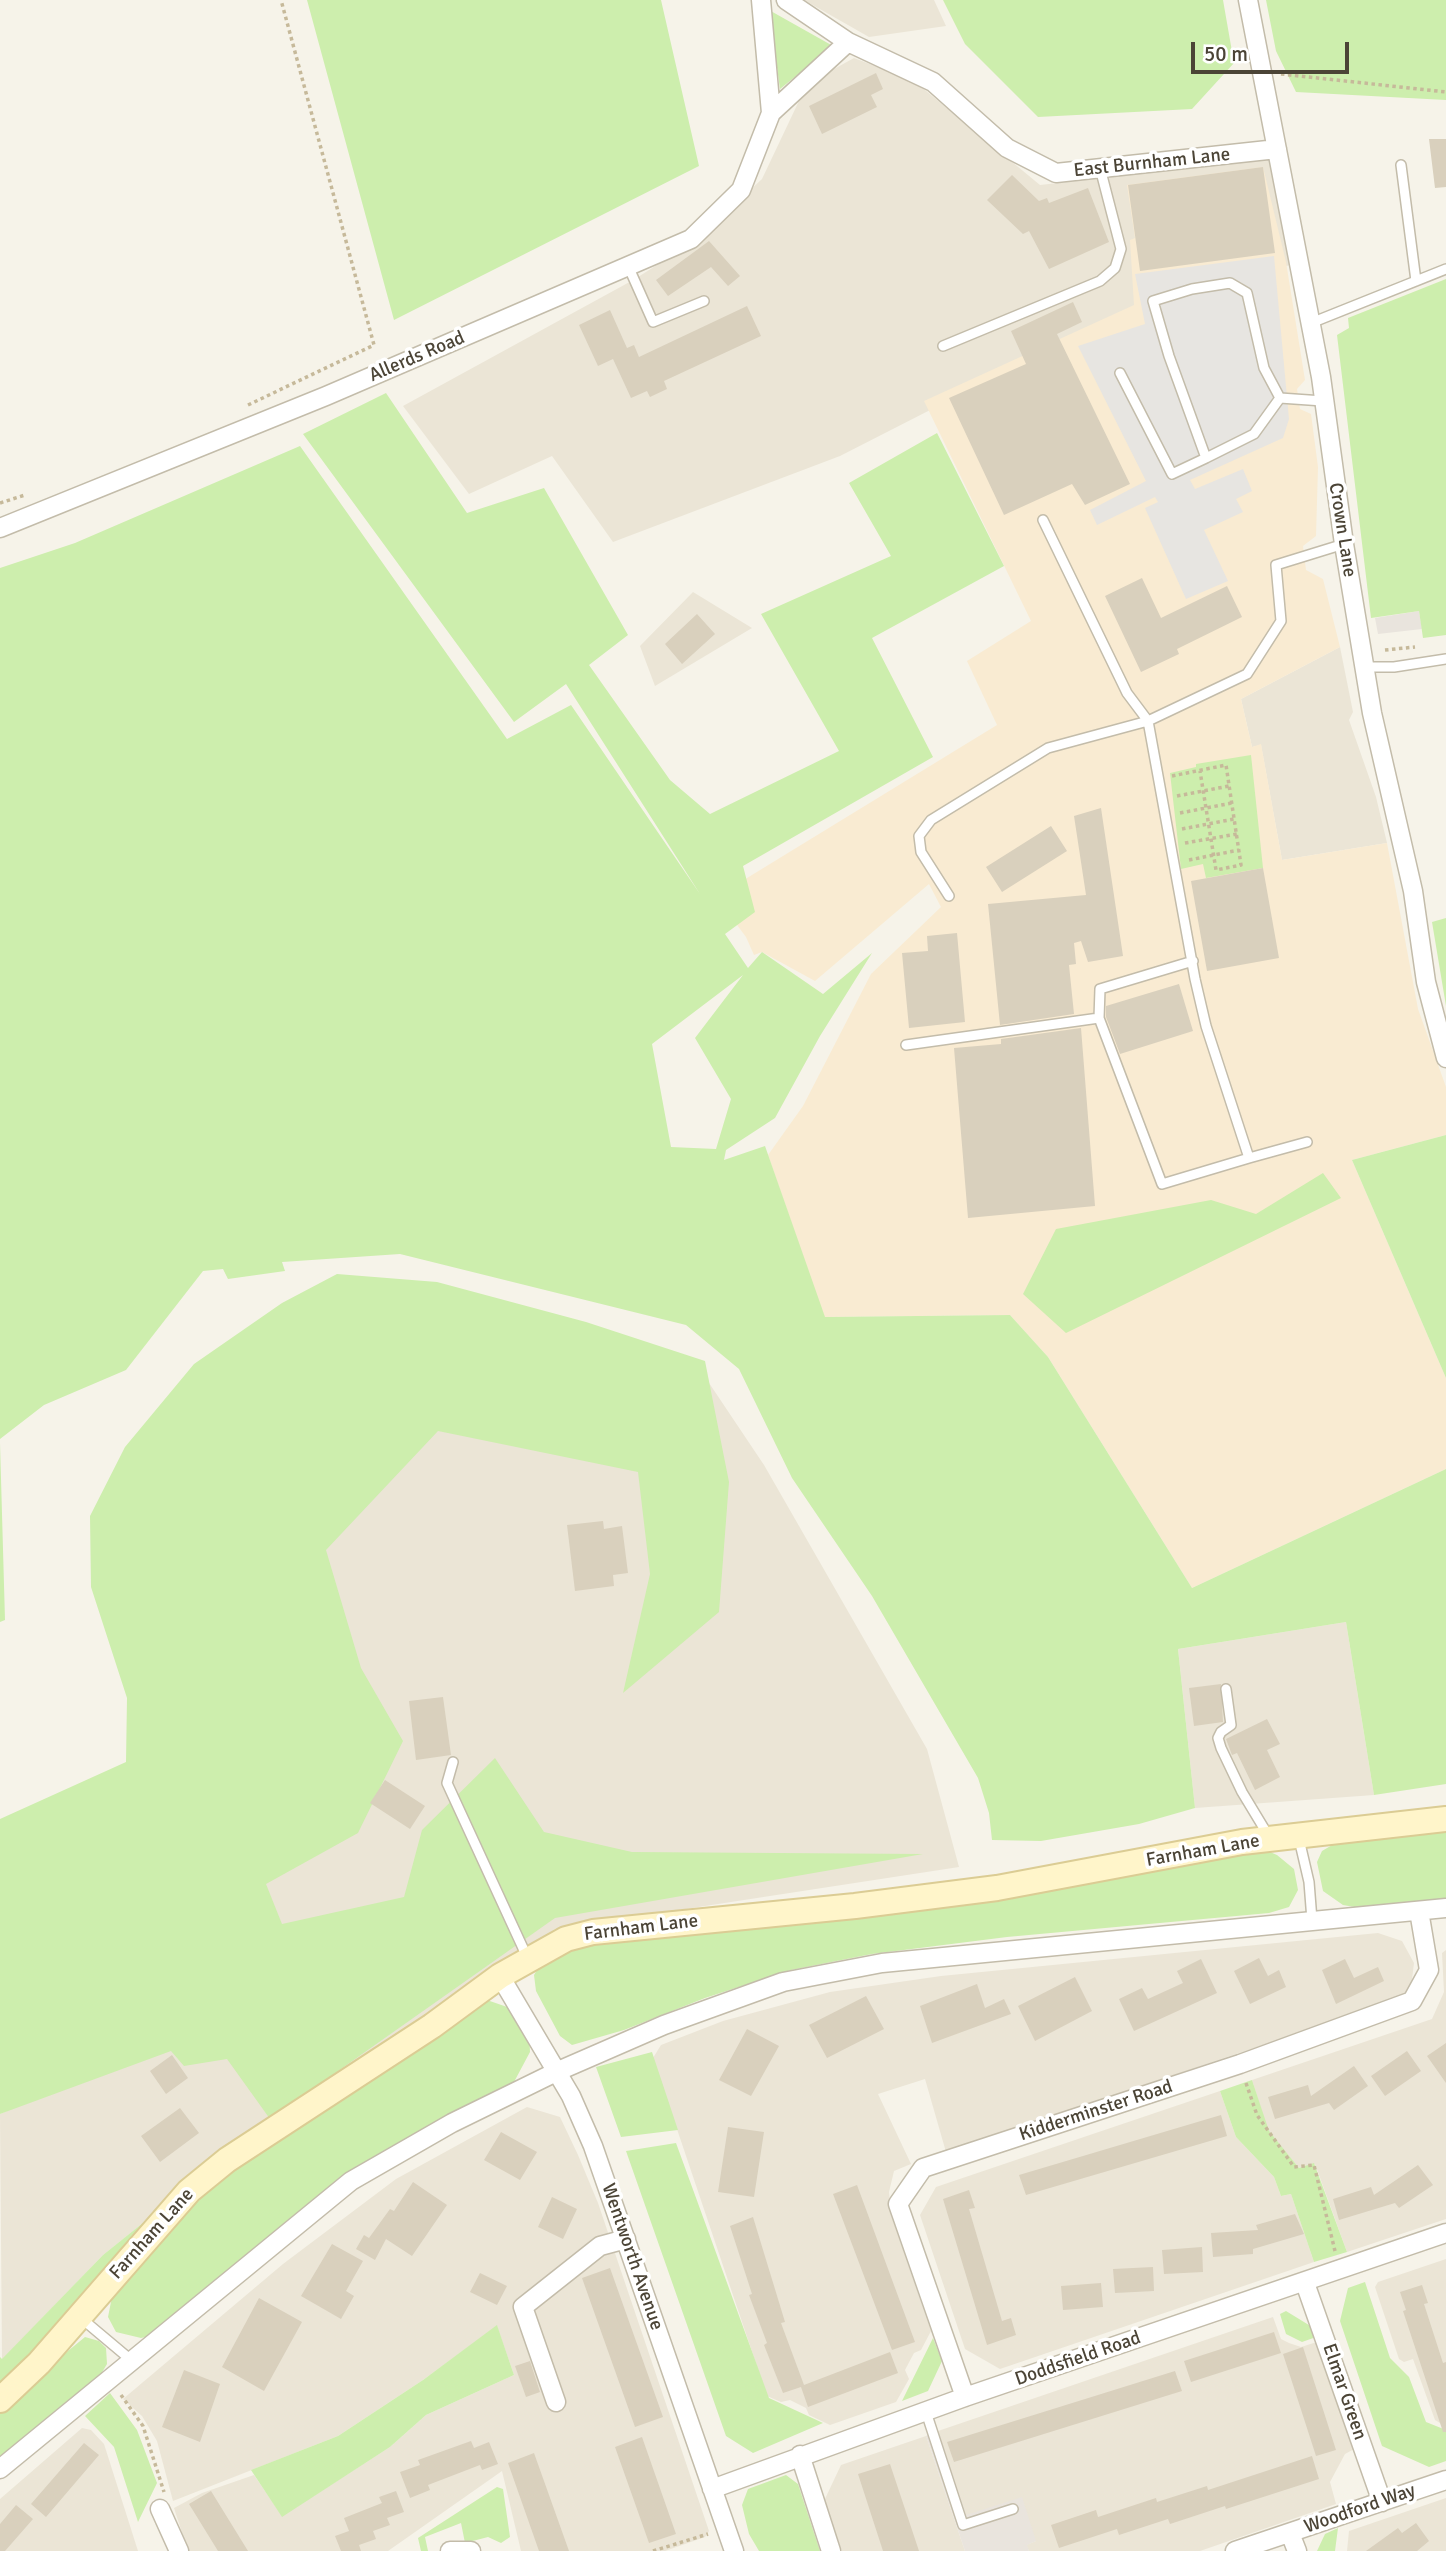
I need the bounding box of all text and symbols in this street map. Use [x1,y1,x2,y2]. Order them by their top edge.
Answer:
scale bar [1194,28,1352,72]
text: 50 m [1204,41,1248,67]
street label: East Burnham Lane [1073,143,1231,183]
street label: Allerds Road [366,327,468,387]
street label: Crown Lane [1323,481,1361,579]
street label: Farnham Lane [1144,1830,1262,1872]
street label: Farnham Lane [583,1910,699,1946]
street label: Kidderminster Road [1016,2075,1176,2147]
street label: Wentworth Avenue [596,2181,668,2333]
street label: Farnham Lane [105,2184,199,2284]
street label: Doddsfield Road [1012,2327,1144,2391]
street label: Elmar Green [1317,2341,1371,2443]
street label: Woodford Way [1301,2479,1419,2539]

